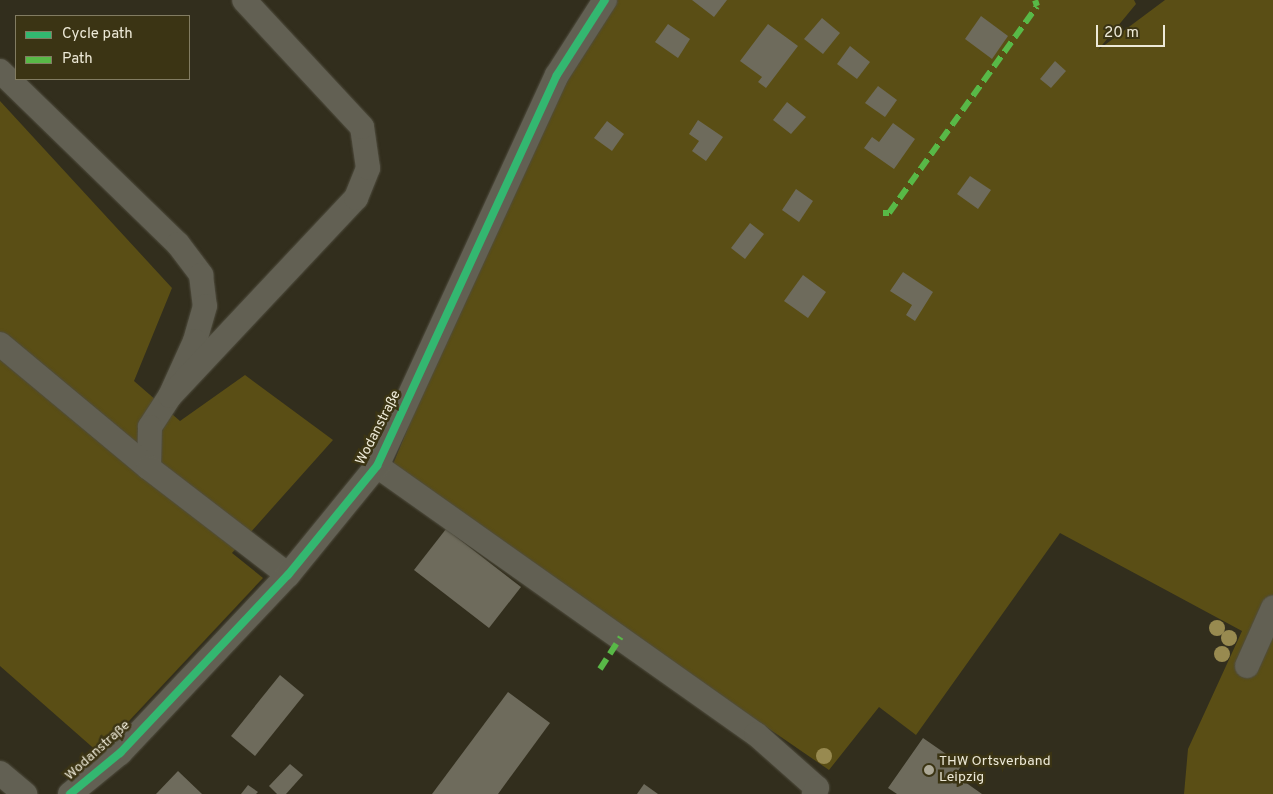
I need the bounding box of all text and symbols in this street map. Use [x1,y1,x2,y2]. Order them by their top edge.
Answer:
legend [15,15,190,80]
scale bar [1098,15,1167,47]
text: 20 m [1104,24,1139,43]
text: Cycle path [62,25,133,44]
text: Path [62,50,93,69]
street label: Wodanstraße [353,388,405,468]
street label: Wodanstraße [62,717,134,785]
place label: THW Ortsverband Leipzig [939,754,1051,786]
marker: THW Ortsverband Leipzig [923,764,935,776]

